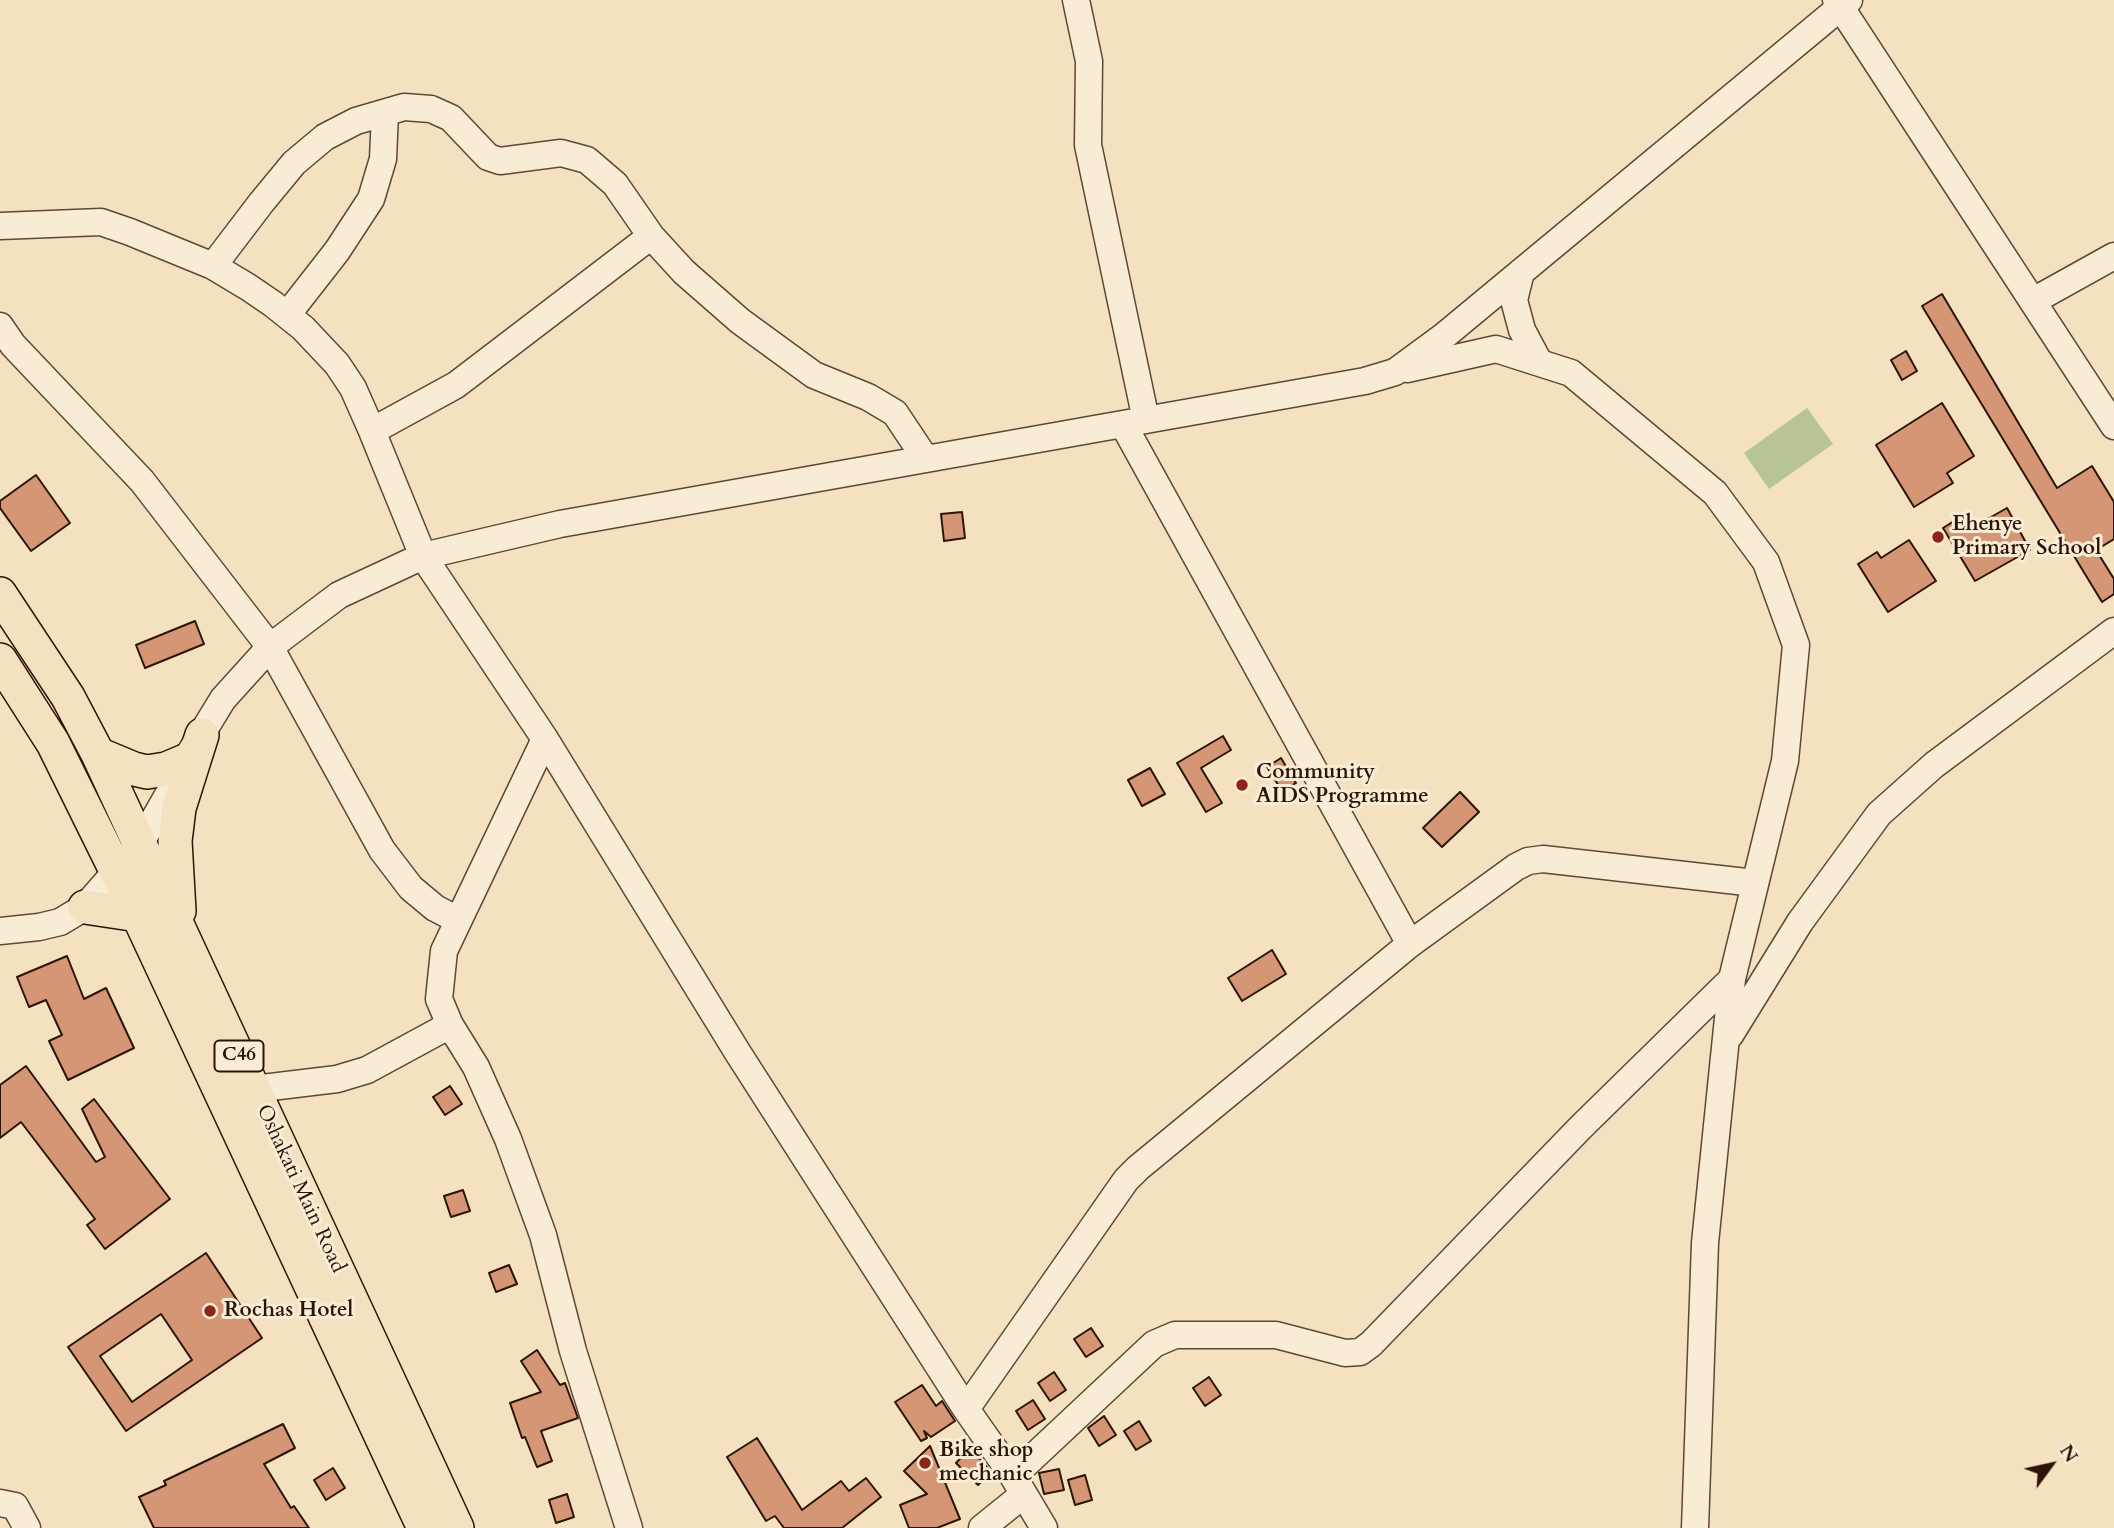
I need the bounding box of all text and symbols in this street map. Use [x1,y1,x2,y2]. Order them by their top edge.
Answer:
place label: Ehenye Primary School [1952,512,2101,562]
marker: Ehenye Primary School [1930,529,1946,545]
place label: Community AIDS Programme [1256,760,1429,810]
marker: Community AIDS Programme [1234,777,1250,793]
road number: C46 [215,1040,264,1072]
street label: Oshakati Main Road [250,1101,350,1277]
place label: Rochas Hotel [224,1298,353,1324]
marker: Rochas Hotel [202,1303,218,1319]
north arrow [2016,1430,2086,1500]
place label: Bike shop mechanic [939,1438,1033,1488]
text: N [2053,1440,2084,1468]
marker: Bike shop mechanic [917,1455,933,1471]

